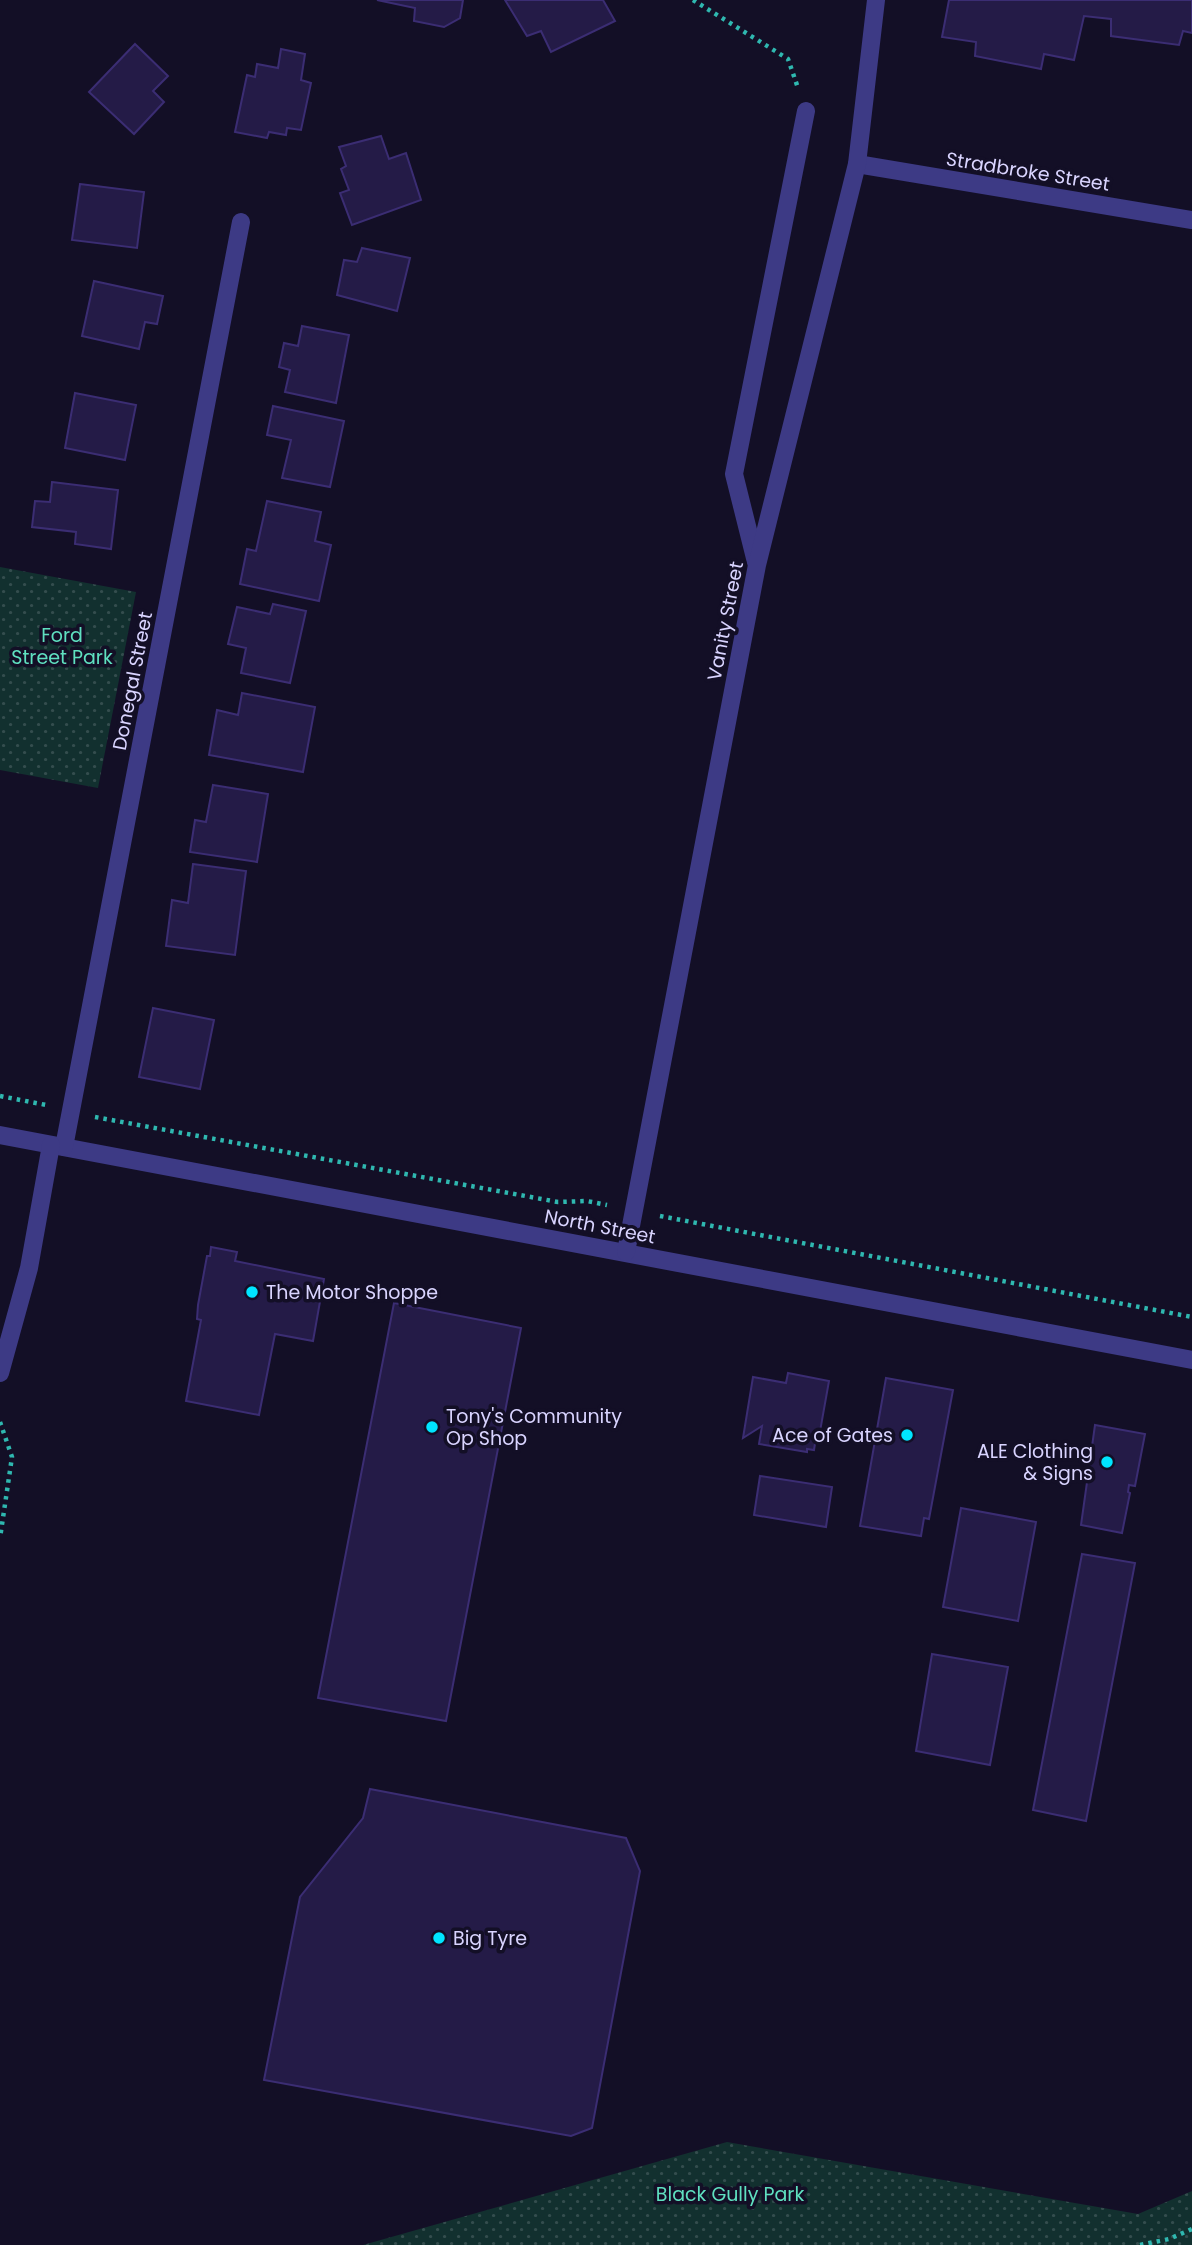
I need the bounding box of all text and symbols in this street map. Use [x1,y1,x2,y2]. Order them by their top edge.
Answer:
street label: Stradbroke Street [944,145,1112,198]
street label: Vanity Street [701,559,750,683]
street label: Donegal Street [106,609,159,753]
park label: Ford Street Park [11,622,113,671]
street label: North Street [542,1203,658,1250]
place label: The Motor Shoppe [266,1279,438,1306]
marker: The Motor Shoppe [244,1284,260,1300]
place label: Tony's Community Op Shop [446,1403,622,1452]
marker: Tony's Community Op Shop [424,1419,440,1435]
place label: Ace of Gates [772,1422,893,1449]
marker: Ace of Gates [899,1427,915,1443]
place label: ALE Clothing & Signs [977,1438,1093,1487]
marker: ALE Clothing & Signs [1099,1454,1115,1470]
place label: Big Tyre [453,1925,527,1952]
marker: Big Tyre [431,1930,447,1946]
park label: Black Gully Park [656,2181,804,2208]

